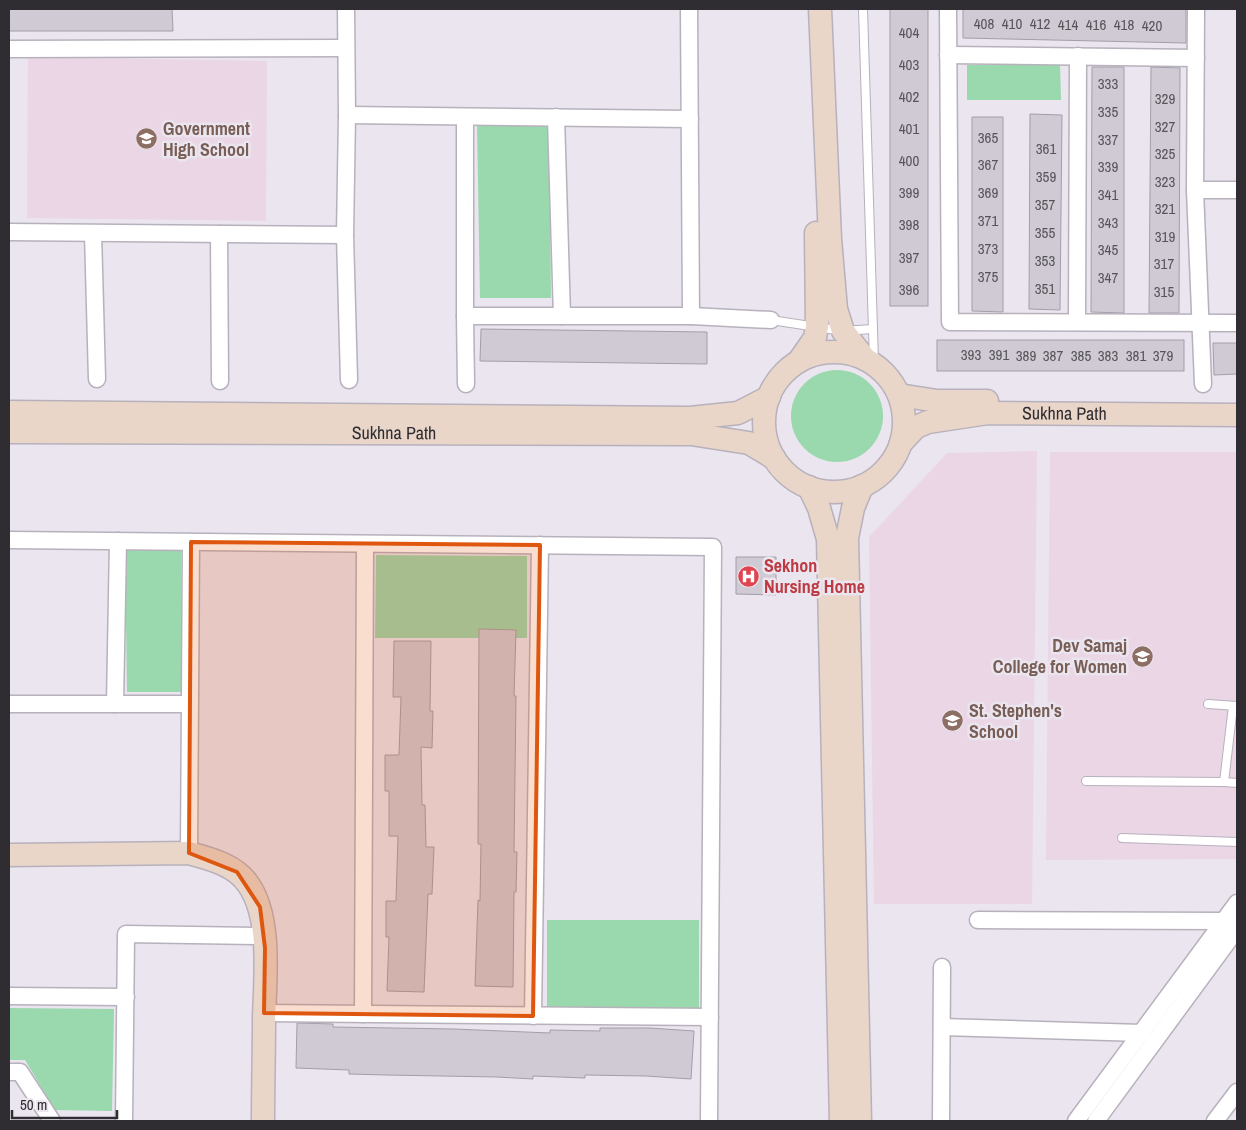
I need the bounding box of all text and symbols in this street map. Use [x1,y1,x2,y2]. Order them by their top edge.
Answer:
house number: 408 [974,13,994,34]
house number: 410 [1002,13,1022,34]
house number: 412 [1030,13,1050,34]
house number: 414 [1058,14,1078,35]
house number: 416 [1086,14,1106,35]
house number: 418 [1114,14,1134,35]
house number: 420 [1142,15,1162,36]
house number: 404 [899,22,919,43]
house number: 403 [899,54,919,75]
house number: 333 [1098,73,1118,94]
house number: 402 [899,86,919,107]
house number: 329 [1155,88,1175,109]
house number: 335 [1098,101,1118,122]
place label: Government High School [163,116,250,162]
house number: 327 [1155,116,1175,137]
house number: 401 [899,118,919,139]
school or university icon: Government High School [135,127,159,151]
house number: 365 [978,127,998,148]
house number: 337 [1098,129,1118,150]
house number: 361 [1036,138,1056,159]
house number: 325 [1155,143,1175,164]
house number: 400 [899,150,919,171]
house number: 367 [978,154,998,175]
house number: 339 [1098,156,1118,177]
house number: 359 [1036,166,1056,187]
house number: 323 [1155,171,1175,192]
house number: 399 [899,182,919,203]
house number: 369 [978,182,998,203]
house number: 341 [1098,184,1118,205]
house number: 357 [1035,194,1055,215]
house number: 321 [1155,198,1175,219]
house number: 371 [978,210,998,231]
house number: 343 [1098,212,1118,233]
house number: 398 [899,214,919,235]
house number: 355 [1035,222,1055,243]
house number: 319 [1155,226,1175,247]
house number: 373 [978,238,998,259]
house number: 345 [1098,239,1118,260]
house number: 397 [899,247,919,268]
house number: 353 [1035,250,1055,271]
house number: 317 [1154,253,1174,274]
house number: 375 [978,266,998,287]
house number: 347 [1098,267,1118,288]
house number: 351 [1035,278,1055,299]
house number: 396 [899,279,919,300]
house number: 315 [1154,281,1174,302]
house number: 393 [961,344,981,365]
house number: 391 [989,344,1009,365]
house number: 389 [1016,345,1036,366]
house number: 387 [1043,345,1063,366]
house number: 385 [1071,345,1091,366]
house number: 383 [1098,345,1118,366]
house number: 381 [1126,345,1146,366]
house number: 379 [1153,345,1173,366]
street label: Sukhna Path [1022,400,1107,426]
street label: Sukhna Path [352,420,436,445]
place label: Sekhon Nursing Home [764,553,865,599]
hospital icon: Sekhon Nursing Home [736,564,760,588]
place label: Dev Samaj College for Women [993,633,1127,679]
school or university icon: Dev Samaj College for Women [1131,644,1155,668]
place label: St. Stephen's School [969,698,1062,744]
school or university icon: St. Stephen's School [941,709,965,733]
scale bar [12,1088,118,1120]
text: 50 m [20,1094,47,1115]

